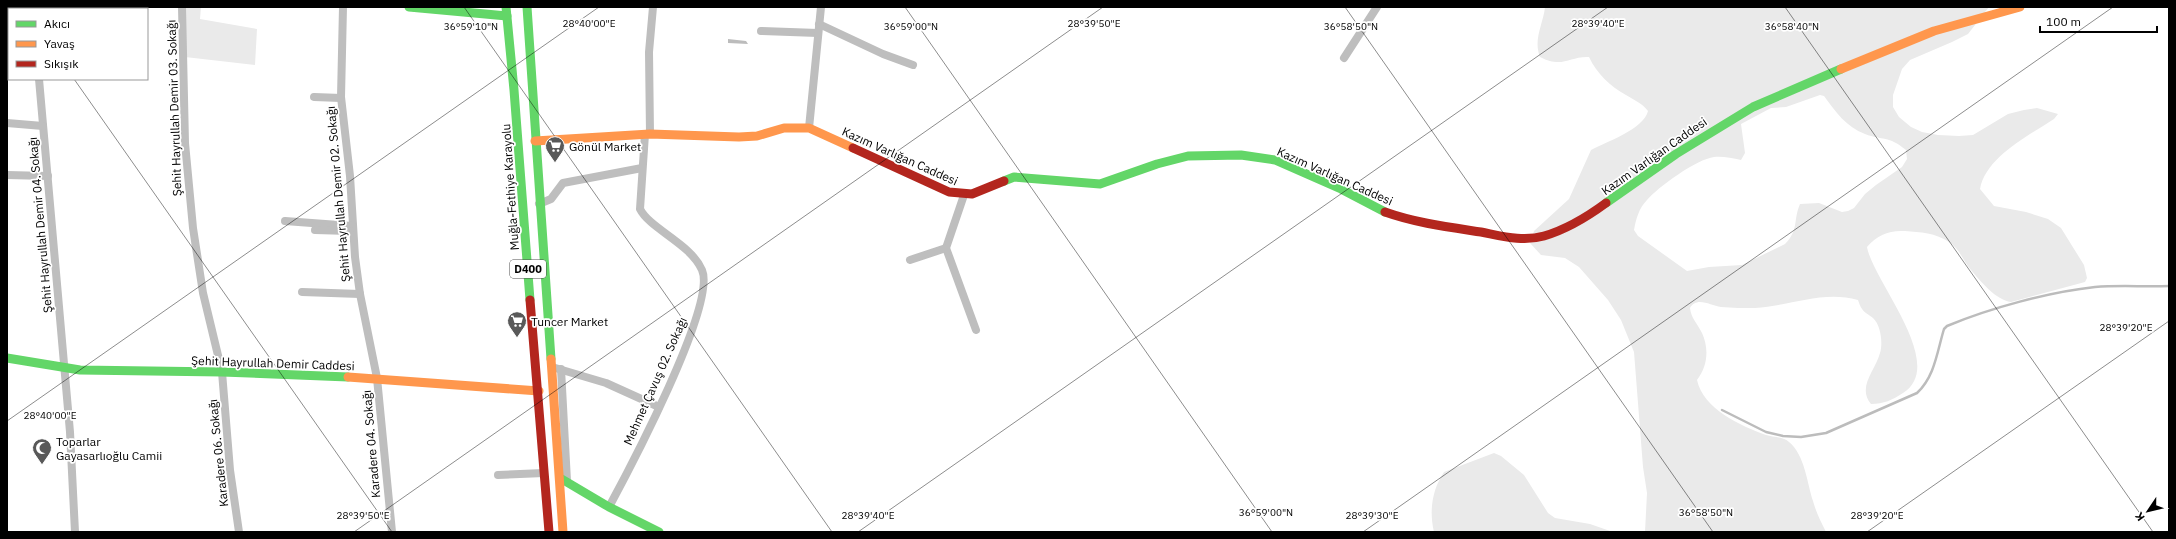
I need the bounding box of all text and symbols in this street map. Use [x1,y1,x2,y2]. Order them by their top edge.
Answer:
legend [8,8,148,80]
scale bar [2040,8,2157,34]
text: 100 m [2046,14,2081,29]
text: Akıcı [44,16,70,31]
text: 28°40'00"E [562,17,616,30]
text: 28°39'50"E [1067,17,1121,30]
text: 28°39'40"E [1571,17,1625,30]
street label: Şehit Hayrullah Demir 03. Sokağı [163,20,185,196]
text: 36°59'10"N [444,20,498,33]
text: 36°59'00"N [884,20,938,33]
text: 36°58'50"N [1324,20,1378,33]
text: 36°58'40"N [1765,20,1819,33]
text: Yavaş [44,36,75,51]
text: Sıkışık [44,56,79,71]
street label: Şehit Hayrullah Demir 02. Sokağı [323,105,353,283]
street label: Kazım Varlığan Caddesi [1598,114,1710,198]
street label: Muğla-Fethiye Karayolu [498,123,522,251]
street label: Kazım Varlığan Caddesi [840,124,960,188]
supermarket icon: Gönül Market [544,135,566,163]
street label: Şehit Hayrullah Demir 04. Sokağı [25,136,55,314]
place label: Gönül Market [569,139,641,154]
street label: Kazım Varlığan Caddesi [1275,144,1395,208]
road number: D400 [510,260,546,278]
supermarket icon: Tuncer Market [506,310,528,338]
place label: Tuncer Market [531,314,608,329]
street label: Mehmet Çavuş 02. Sokağı [620,315,690,447]
text: 28°39'20"E [2099,321,2153,334]
street label: Şehit Hayrullah Demir Caddesi [191,353,355,373]
street label: Karadere 04. Sokağı [359,389,383,499]
street label: Karadere 06. Sokağı [205,398,231,508]
text: 28°40'00"E [23,409,77,422]
place label: Toparlar Gayasarlıoğlu Camii [56,434,162,463]
mosque icon: Toparlar Gayasarlıoğlu Camii [31,437,53,465]
north arrow [2128,491,2168,531]
text: 36°59'00"N [1239,506,1293,519]
text: 36°58'50"N [1679,506,1733,519]
text: 28°39'50"E [336,509,390,522]
text: 28°39'40"E [841,509,895,522]
text: 28°39'30"E [1345,509,1399,522]
text: 28°39'20"E [1850,509,1904,522]
text: K [2132,509,2148,524]

